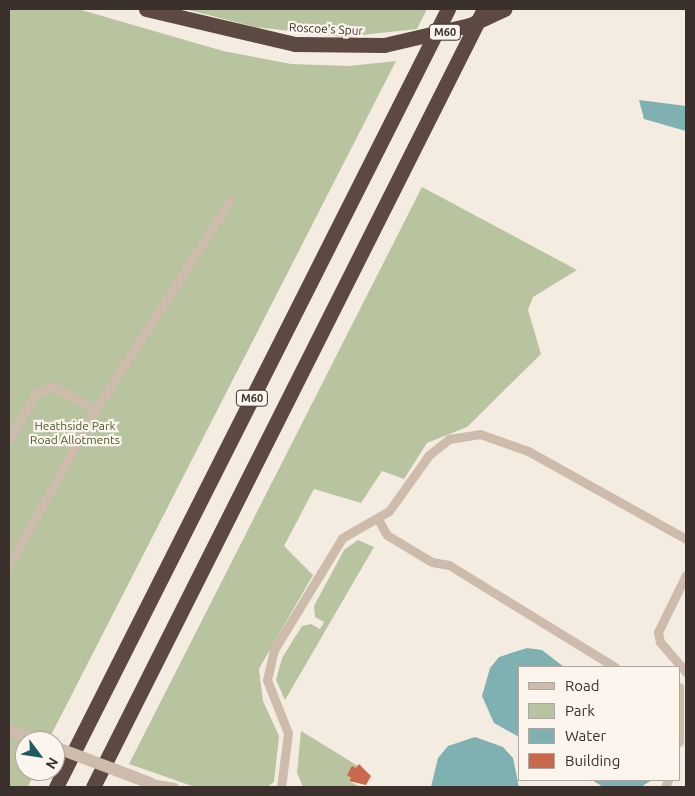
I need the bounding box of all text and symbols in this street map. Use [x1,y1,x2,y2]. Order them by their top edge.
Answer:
street label: Roscoe's Spur [289,20,363,38]
road number: M60 [429,24,461,41]
road number: M60 [236,389,268,406]
park label: Heathside Park Road Allotments [30,419,120,447]
legend [518,666,680,781]
text: Road [565,677,600,694]
text: Park [565,702,595,719]
text: Water [565,727,606,744]
north arrow [15,731,65,781]
text: Building [565,752,620,769]
text: N [42,755,62,772]

